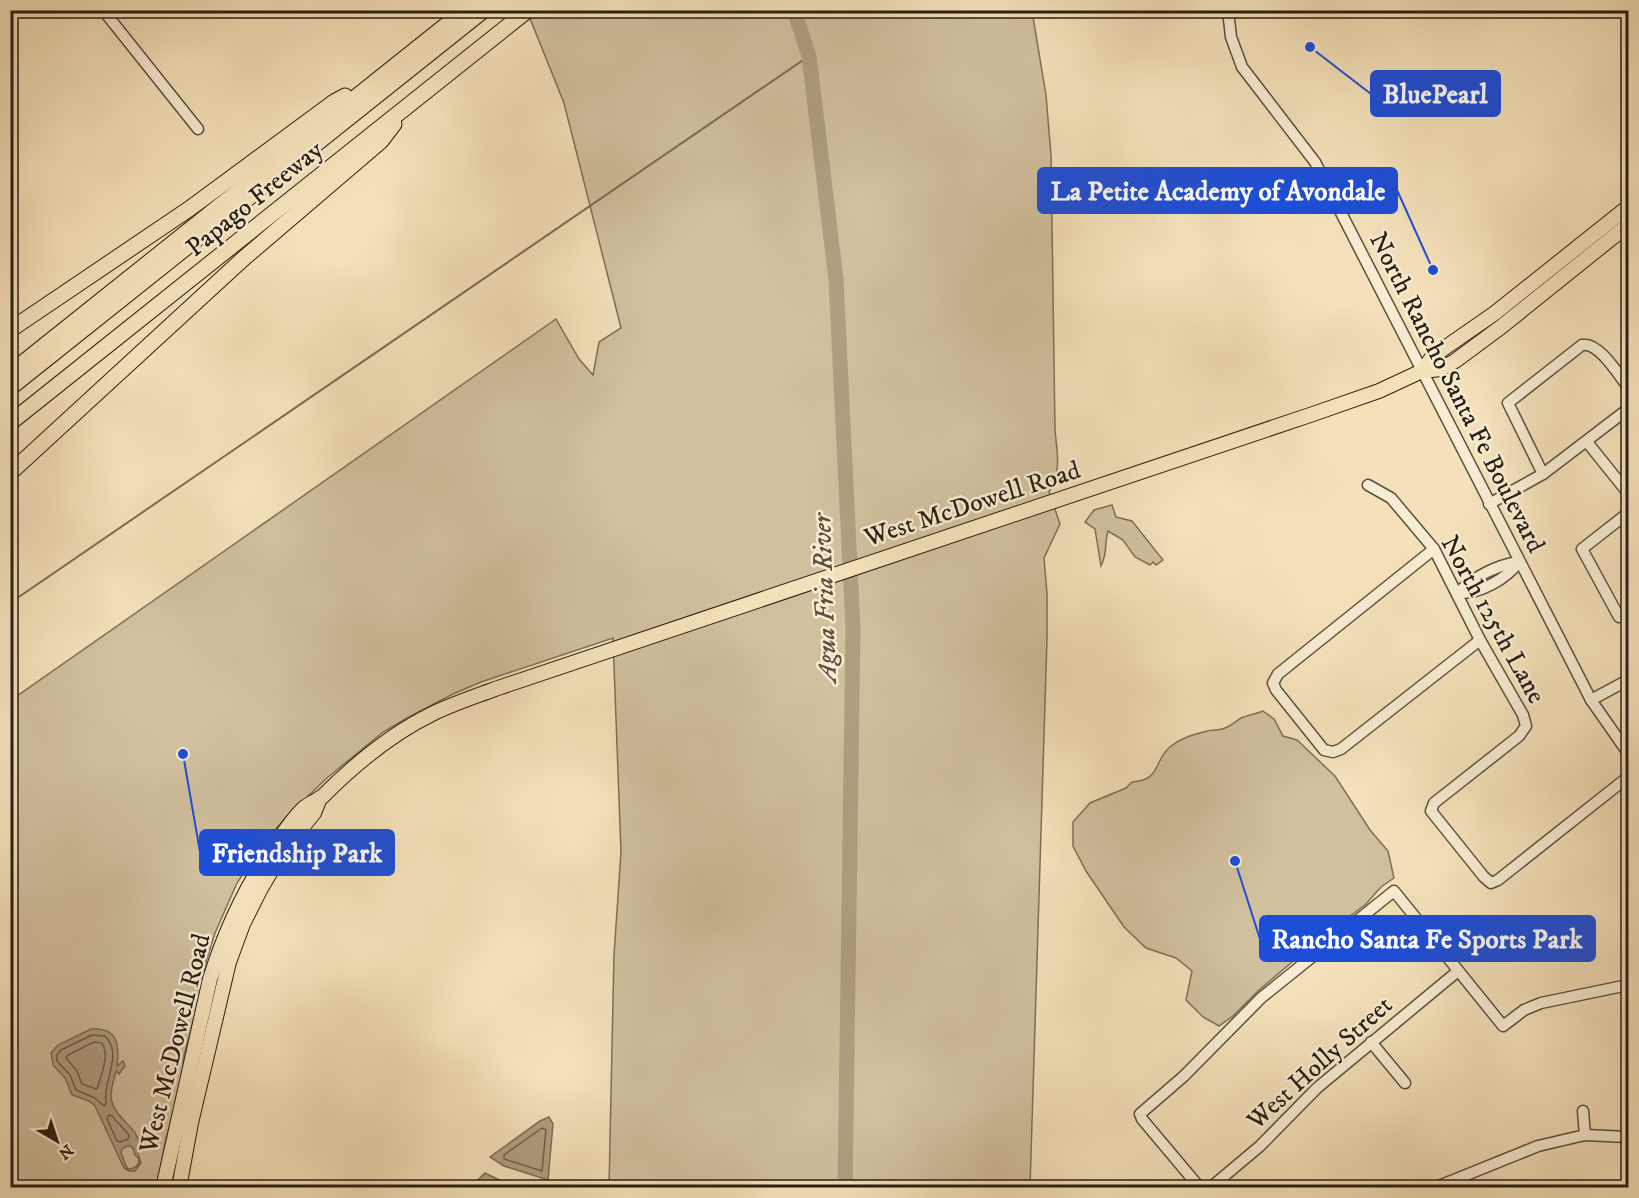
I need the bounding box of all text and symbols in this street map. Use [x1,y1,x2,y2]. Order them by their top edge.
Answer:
callout: BluePearl [1371,71,1500,116]
text: BluePearl [1382,78,1488,112]
street label: Papago Freeway [180,133,331,264]
callout: La Petite Academy of Avondale [1038,168,1397,213]
text: La Petite Academy of Avondale [1050,175,1386,209]
street label: North Rancho Santa Fe Boulevard [1361,227,1552,558]
street label: West McDowell Road [859,454,1085,555]
water label: Agua Fria River [805,511,845,686]
street label: North 125th Lane [1433,530,1553,710]
callout: Friendship Park [200,830,394,875]
text: Friendship Park [212,837,383,871]
callout: Rancho Santa Fe Sports Park [1260,916,1595,961]
text: Rancho Santa Fe Sports Park [1271,923,1583,957]
street label: West McDowell Road [132,930,219,1157]
street label: West Holly Street [1240,989,1400,1138]
north arrow [27,1111,87,1171]
text: N [54,1140,77,1164]

